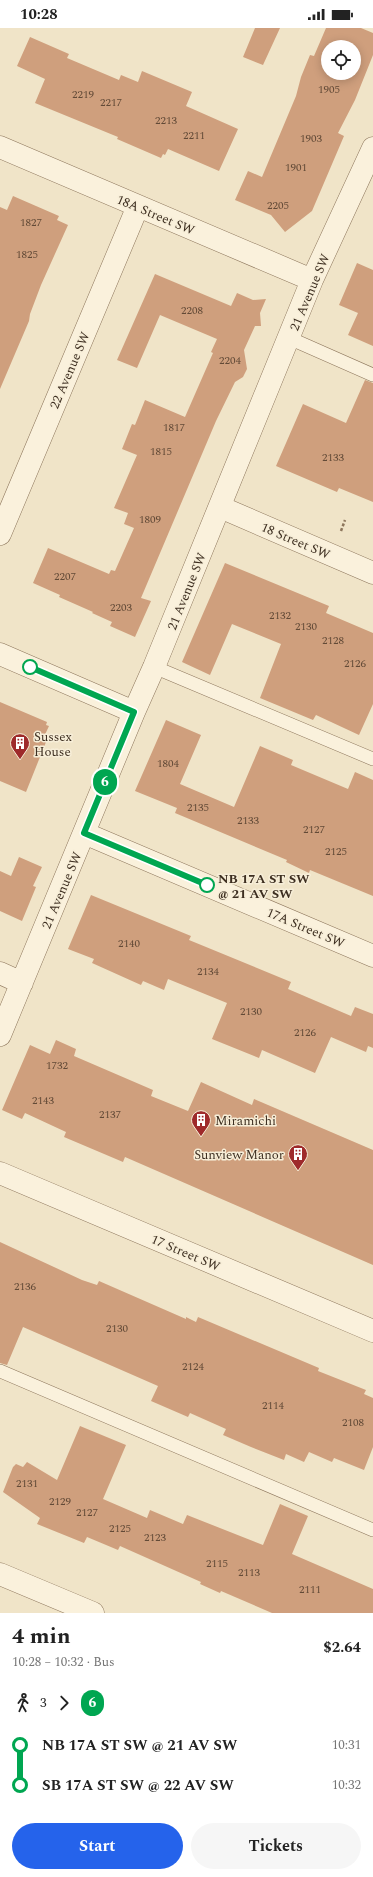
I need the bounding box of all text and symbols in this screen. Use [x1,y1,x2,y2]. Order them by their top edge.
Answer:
text: 10:28 [20,3,58,26]
map controls [321,40,361,80]
button: locate [321,40,361,80]
house number: 1905 [318,81,340,98]
house number: 2219 [72,86,94,103]
house number: 2217 [100,94,122,111]
house number: 2213 [155,112,177,129]
house number: 2211 [183,127,205,144]
house number: 1903 [300,130,322,147]
house number: 1901 [285,159,307,176]
street label: 18A Street SW [113,189,198,240]
house number: 2205 [267,197,289,214]
house number: 1827 [20,214,42,231]
house number: 1825 [16,246,38,263]
street label: 21 Avenue SW [285,250,335,334]
house number: 2208 [181,302,203,319]
street label: 22 Avenue SW [45,328,95,412]
house number: 2204 [219,352,241,369]
house number: 1817 [163,419,185,436]
house number: 1815 [150,443,172,460]
house number: 2133 [322,449,344,466]
house number: 1809 [139,511,161,528]
street label: 18 Street SW [258,517,333,565]
street label: 21 Avenue SW [162,549,212,633]
house number: 2207 [54,568,76,585]
house number: 2203 [110,599,132,616]
house number: 2132 [269,607,291,624]
house number: 2130 [295,618,317,635]
house number: 2128 [322,632,344,649]
house number: 2126 [344,655,366,672]
unlabelled marker [22,659,38,675]
place label: Sussex House [34,727,72,762]
building icon: Sussex House [9,732,31,760]
house number: 1804 [157,755,179,772]
line badge: 6 [92,769,118,795]
text: 6 [101,771,109,792]
house number: 2135 [187,799,209,816]
house number: 2133 [237,812,259,829]
house number: 2127 [303,821,325,838]
house number: 2125 [325,843,347,860]
street label: 21 Avenue SW [37,848,87,932]
place label: NB 17A ST SW @ 21 AV SW [218,869,310,904]
marker: NB 17A ST SW @ 21 AV SW [199,877,215,893]
street label: 17A Street SW [263,902,348,953]
house number: 2140 [118,935,140,952]
house number: 2134 [197,963,219,980]
house number: 2130 [240,1003,262,1020]
house number: 2126 [294,1024,316,1041]
house number: 1732 [46,1057,68,1074]
house number: 2143 [32,1092,54,1109]
house number: 2137 [99,1106,121,1123]
building icon: Miramichi [190,1109,212,1137]
place label: Miramichi [215,1111,276,1131]
building icon: Sunview Manor [287,1143,309,1171]
place label: Sunview Manor [194,1145,284,1165]
street label: 17 Street SW [148,1229,223,1277]
house number: 2136 [14,1278,36,1295]
house number: 2130 [106,1320,128,1337]
house number: 2124 [182,1358,204,1375]
house number: 2114 [262,1397,284,1414]
house number: 2108 [342,1414,364,1431]
house number: 2131 [16,1475,38,1492]
house number: 2129 [49,1493,71,1510]
house number: 2127 [76,1504,98,1521]
house number: 2125 [109,1520,131,1537]
house number: 2123 [144,1529,166,1546]
house number: 2115 [206,1555,228,1572]
house number: 2113 [238,1564,260,1581]
house number: 2111 [299,1581,321,1598]
text: 4 min [12,1620,71,1653]
text: $2.64 [323,1636,361,1659]
text: 10:28 – 10:32 · Bus [12,1652,115,1672]
icon: walk [12,1692,34,1714]
icon: forward [53,1692,75,1714]
text: 6 [89,1692,96,1713]
text: 3 [40,1693,47,1713]
text: NB 17A ST SW @ 21 AV SW [42,1734,237,1757]
text: 10:31 [332,1735,361,1755]
text: SB 17A ST SW @ 22 AV SW [42,1774,234,1797]
text: 10:32 [332,1775,361,1795]
button: Start [12,1823,183,1869]
button: Tickets [191,1823,361,1869]

